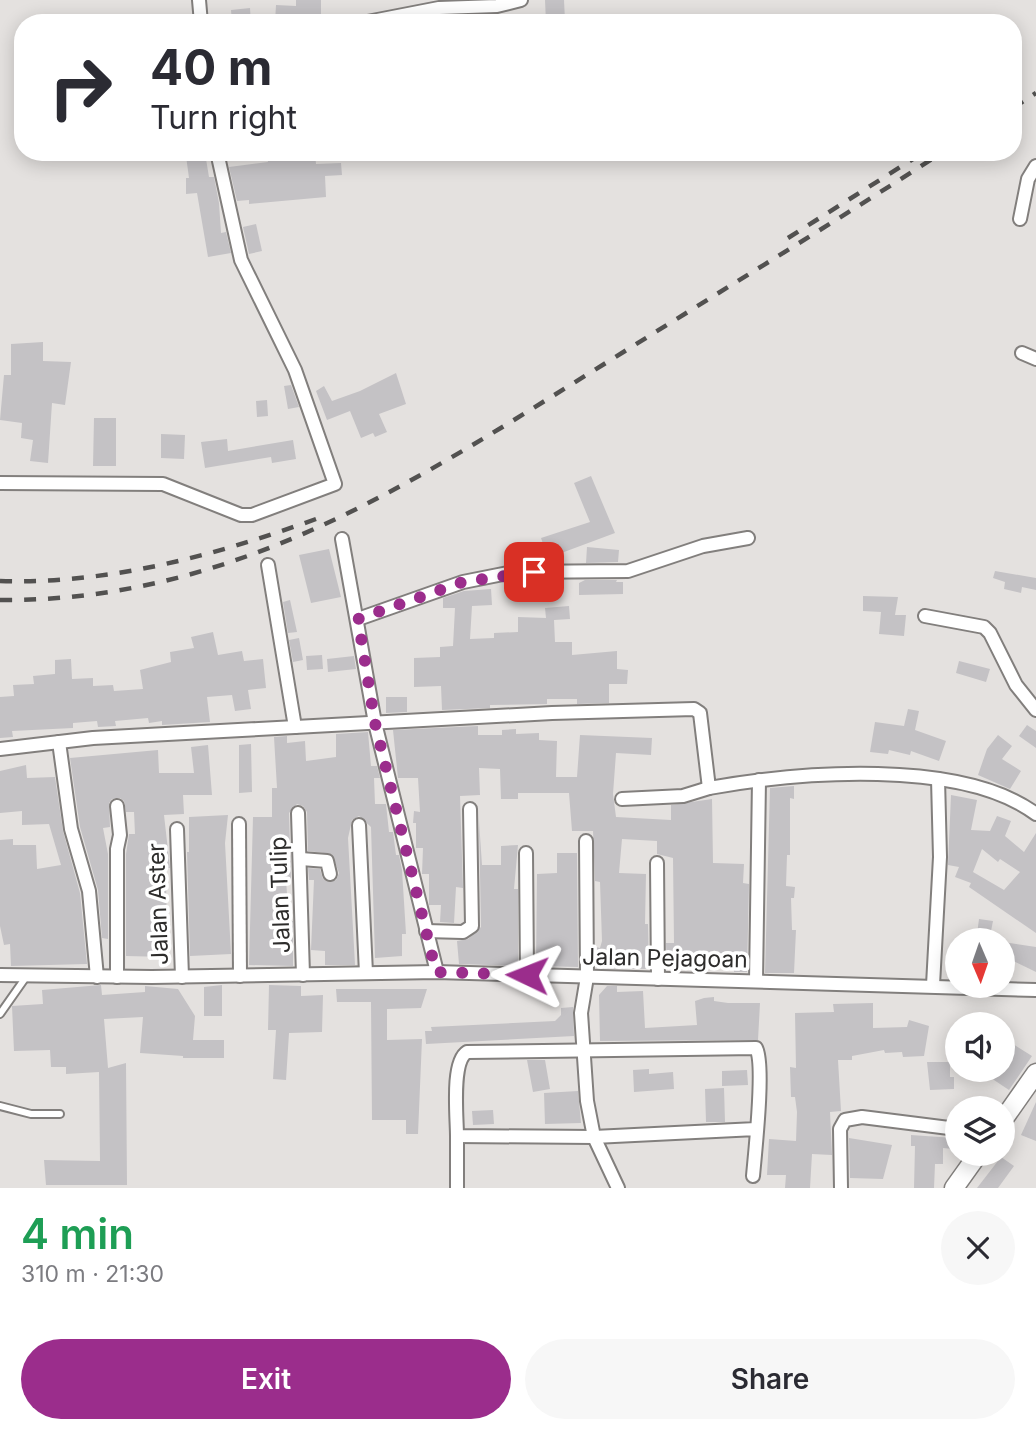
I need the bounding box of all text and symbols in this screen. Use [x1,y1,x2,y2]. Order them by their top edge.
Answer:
text: 40 m [150,38,273,97]
icon: right [35,42,126,133]
text: Turn right [150,98,297,137]
pin [504,542,564,602]
icon: arrive [515,553,553,591]
street label: Jalan Tulip [264,836,296,954]
street label: Jalan Aster [142,842,174,965]
north arrow [945,928,1015,998]
map controls [945,928,1015,1166]
position arrow [490,938,564,1012]
street label: Jalan Pejagoan [582,943,748,973]
button: sound [945,1012,1015,1082]
button: layers [945,1096,1015,1166]
text: 4 min [21,1208,134,1259]
button: close [941,1211,1015,1285]
text: 310 m · 21:30 [21,1260,164,1288]
button: Exit [21,1339,511,1419]
button: Share [525,1339,1015,1419]

